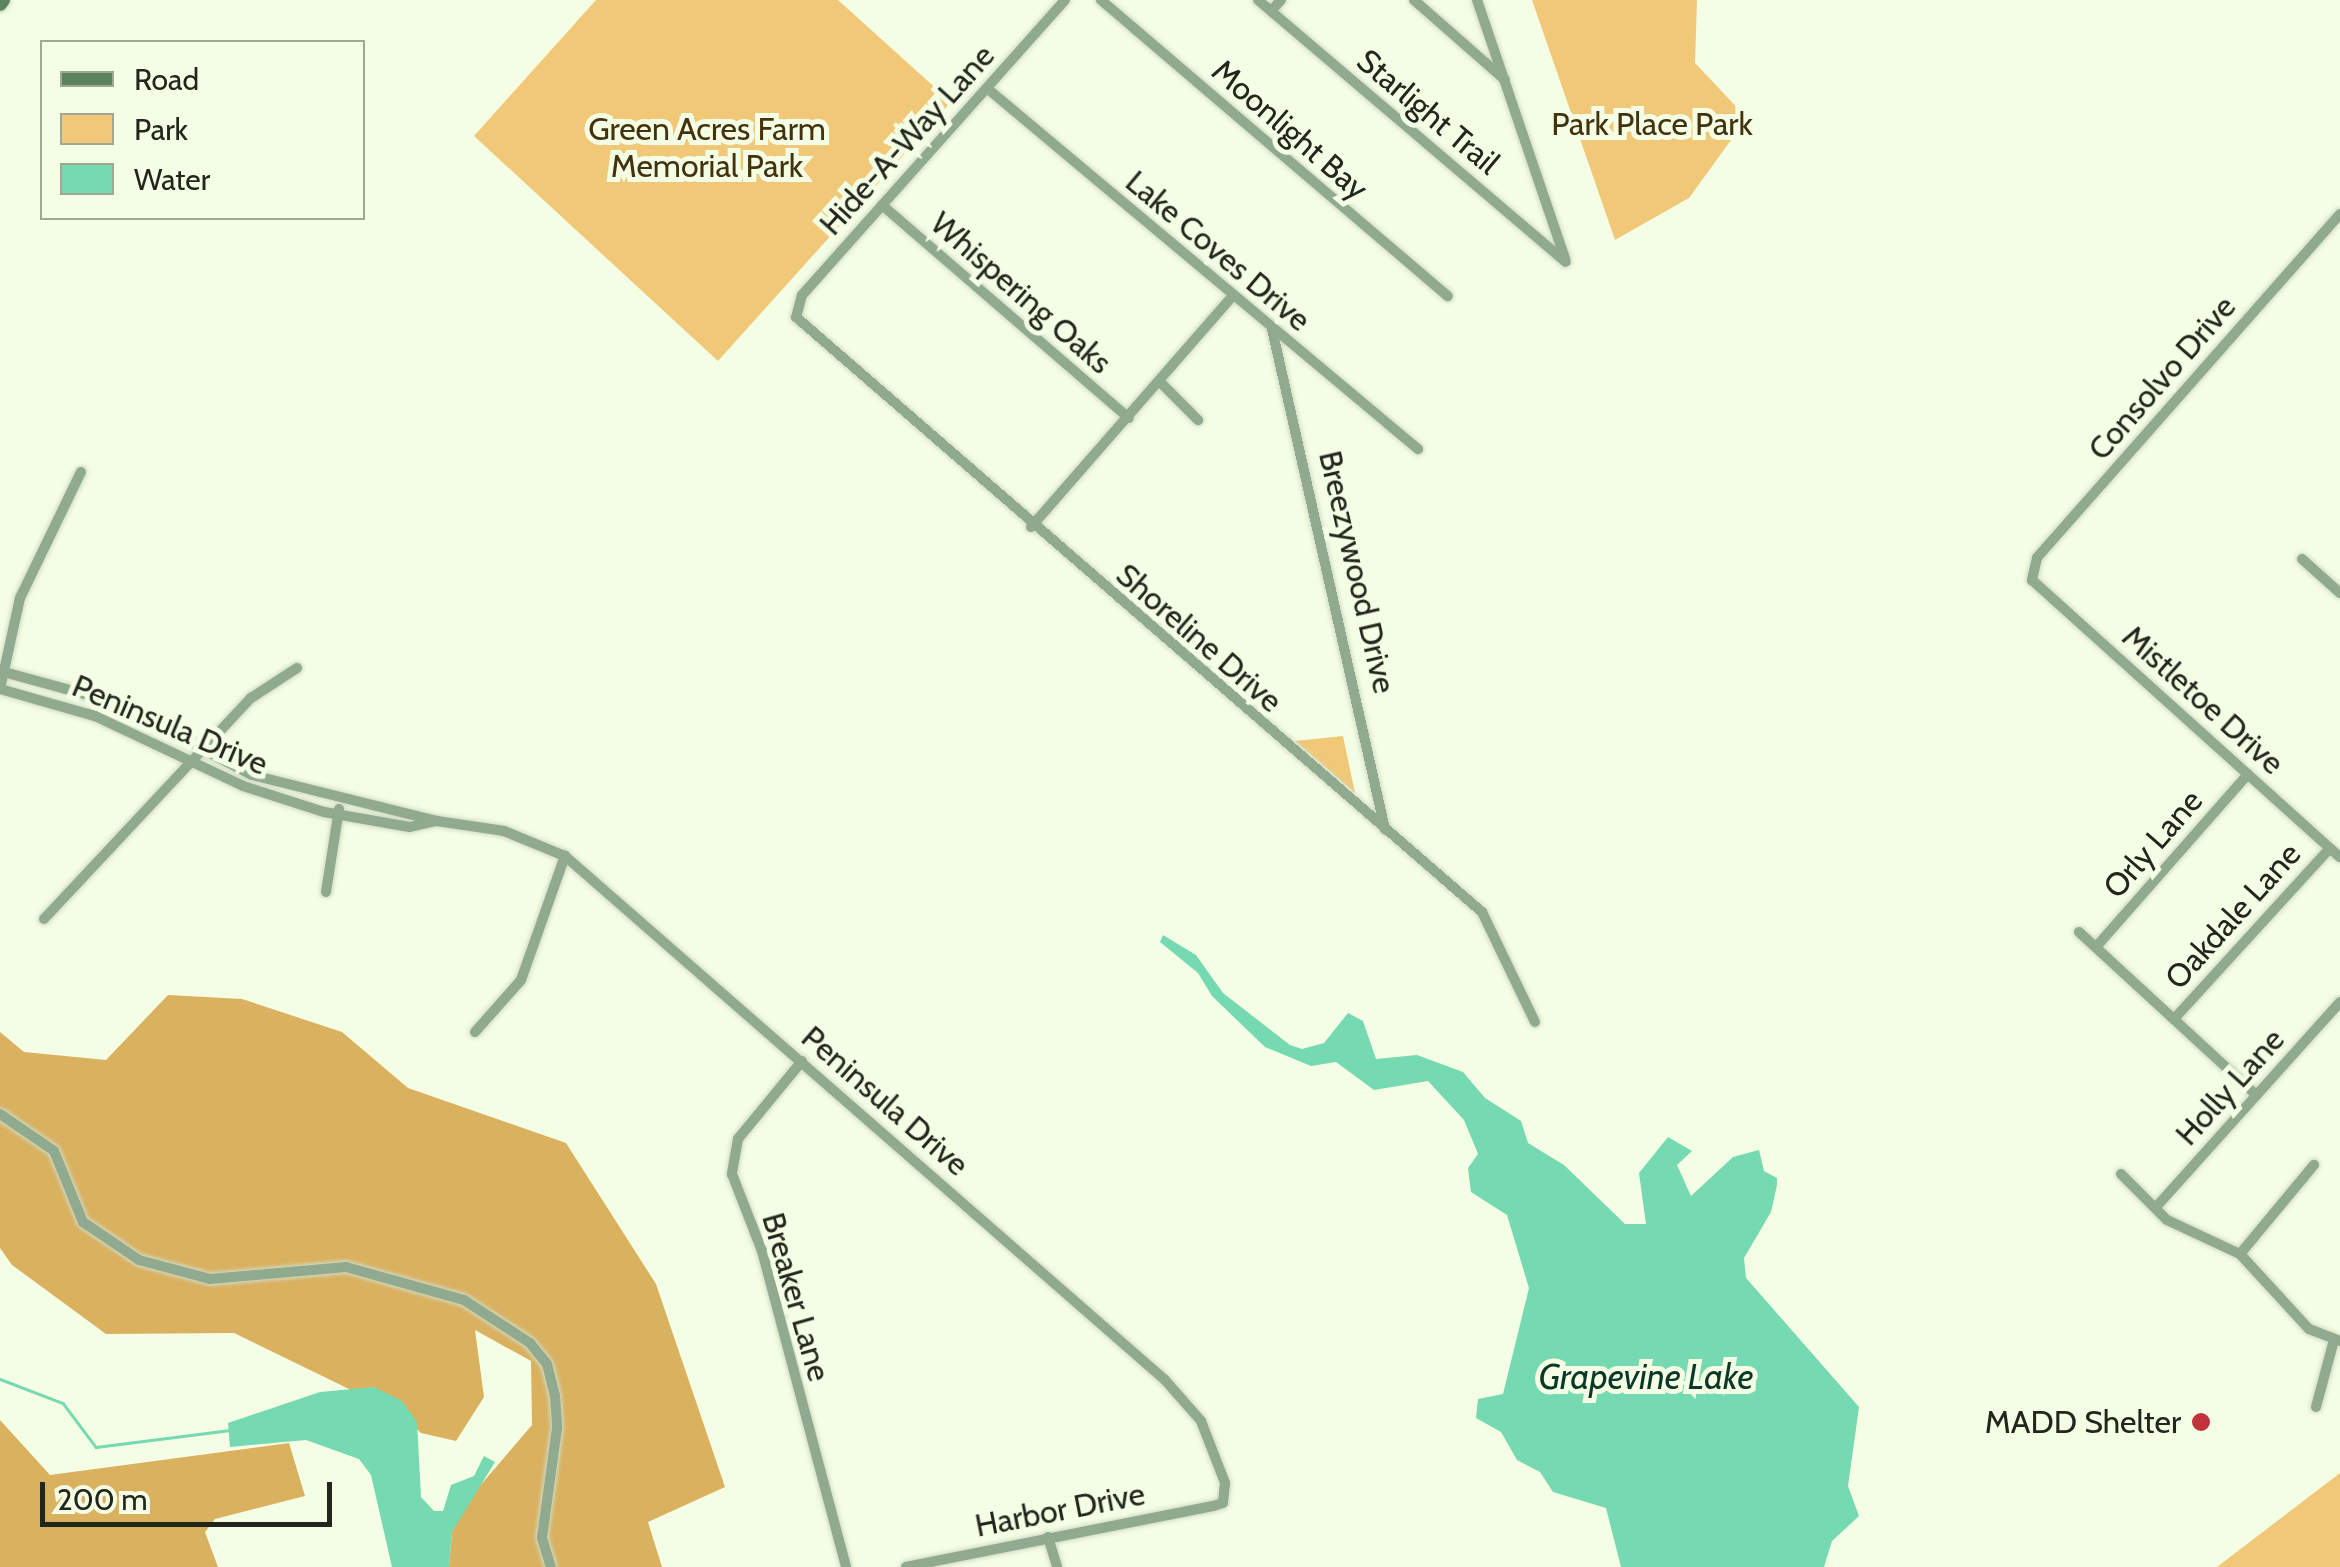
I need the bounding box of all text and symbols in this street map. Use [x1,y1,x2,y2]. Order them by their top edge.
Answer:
street label: Hide-A-Way Lane [812,37,1002,243]
legend [40,40,365,220]
street label: Starlight Trail [1349,41,1507,183]
street label: Moonlight Bay [1204,52,1376,208]
text: Road [134,61,199,98]
park label: Park Place Park [1551,105,1753,143]
text: Park [134,111,188,148]
park label: Green Acres Farm Memorial Park [588,111,826,186]
text: Water [134,161,210,198]
street label: Lake Coves Drive [1118,163,1318,339]
street label: Whispering Oaks [923,204,1119,382]
street label: Consolvo Drive [2080,288,2244,468]
street label: Breezywood Drive [1310,447,1404,697]
street label: Shoreline Drive [1108,556,1290,720]
street label: Mistletoe Drive [2114,618,2292,782]
street label: Peninsula Drive [66,667,274,783]
street label: Orly Lane [2096,782,2210,906]
street label: Oakdale Lane [2157,835,2309,997]
street label: Peninsula Drive [794,1018,976,1184]
street label: Holly Lane [2168,1021,2292,1153]
street label: Breaker Lane [754,1208,838,1386]
water label: Grapevine Lake [1538,1356,1754,1398]
place label: MADD Shelter [1985,1403,2181,1441]
marker: MADD Shelter [2190,1411,2212,1433]
scale bar [45,1462,338,1524]
street label: Harbor Drive [972,1475,1148,1545]
text: 200 m [57,1481,148,1518]

